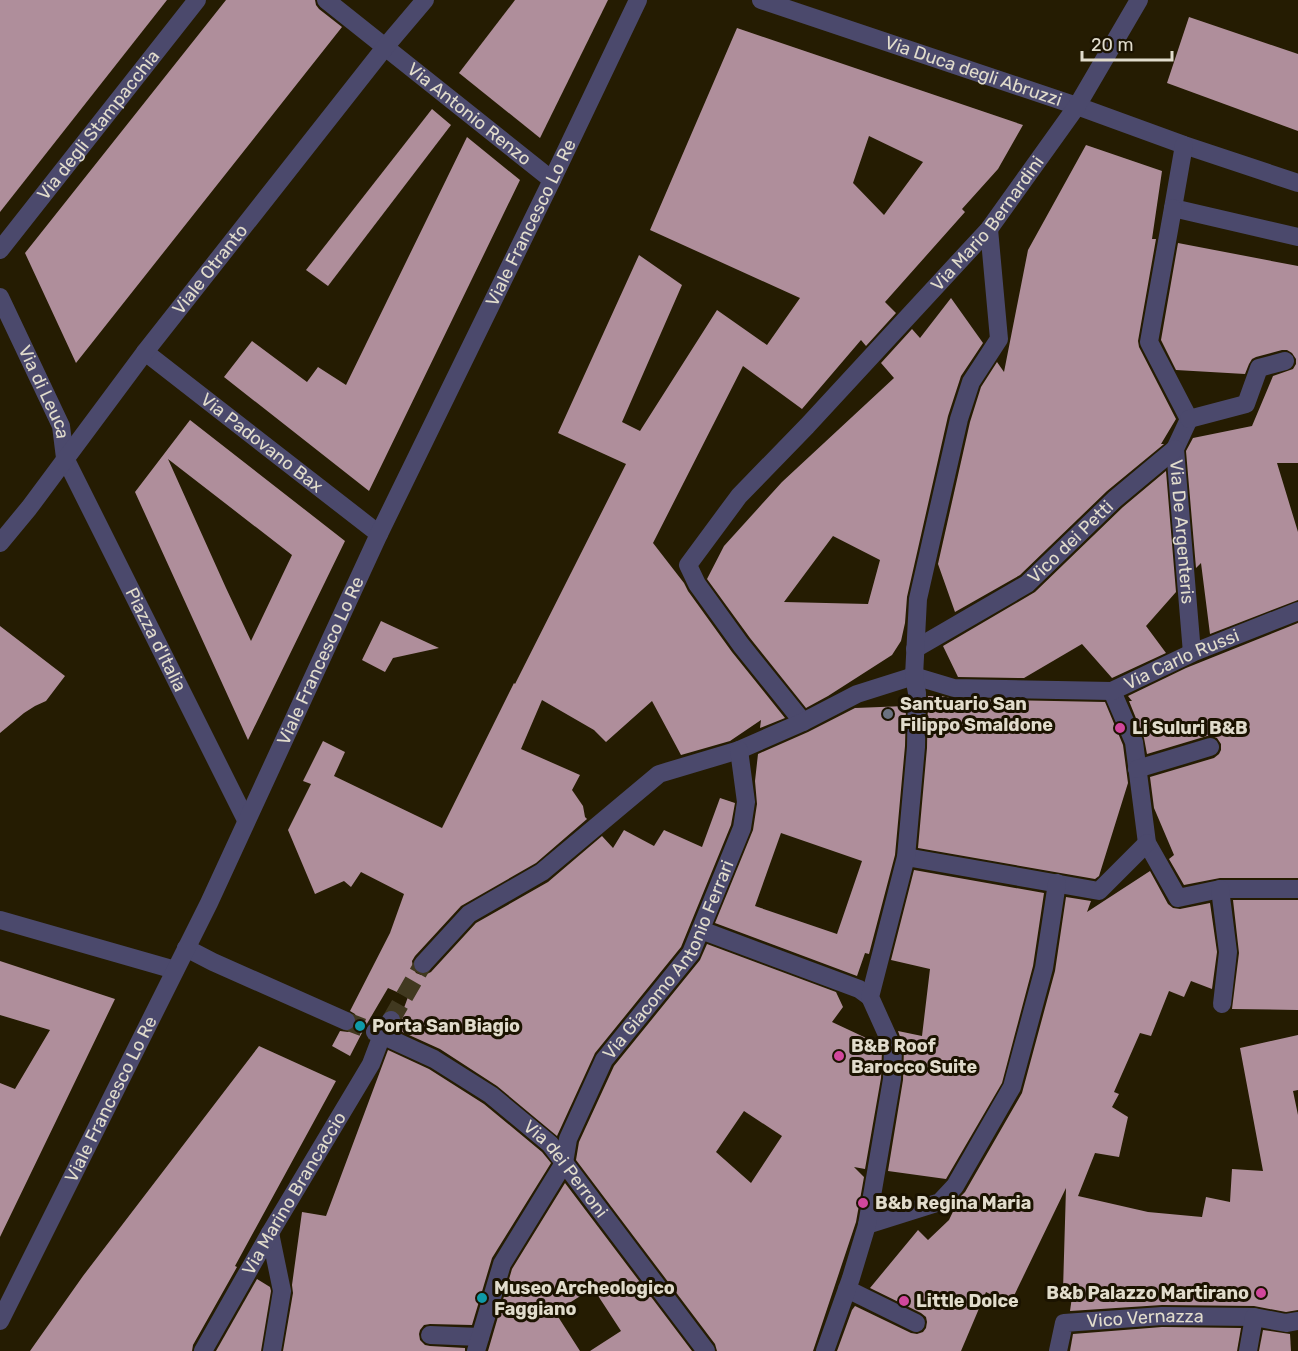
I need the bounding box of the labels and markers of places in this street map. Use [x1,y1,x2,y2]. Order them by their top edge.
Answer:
place label: Santuario San Filippo Smaldone [900,693,1053,736]
marker: Santuario San Filippo Smaldone [881,707,895,721]
place label: Li Suluri B&B [1132,717,1248,739]
marker: Li Suluri B&B [1113,721,1127,735]
place label: Porta San Biagio [372,1015,520,1037]
marker: Porta San Biagio [353,1019,367,1033]
place label: B&B Roof Barocco Suite [851,1035,977,1078]
marker: B&B Roof Barocco Suite [832,1049,846,1063]
place label: B&b Regina Maria [875,1192,1031,1214]
marker: B&b Regina Maria [856,1196,870,1210]
place label: Museo Archeologico Faggiano [494,1277,675,1320]
place label: B&b Palazzo Martirano [1046,1282,1249,1304]
marker: B&b Palazzo Martirano [1254,1286,1268,1300]
place label: Little Dolce [916,1290,1019,1312]
marker: Museo Archeologico Faggiano [475,1291,489,1305]
marker: Little Dolce [897,1294,911,1308]

